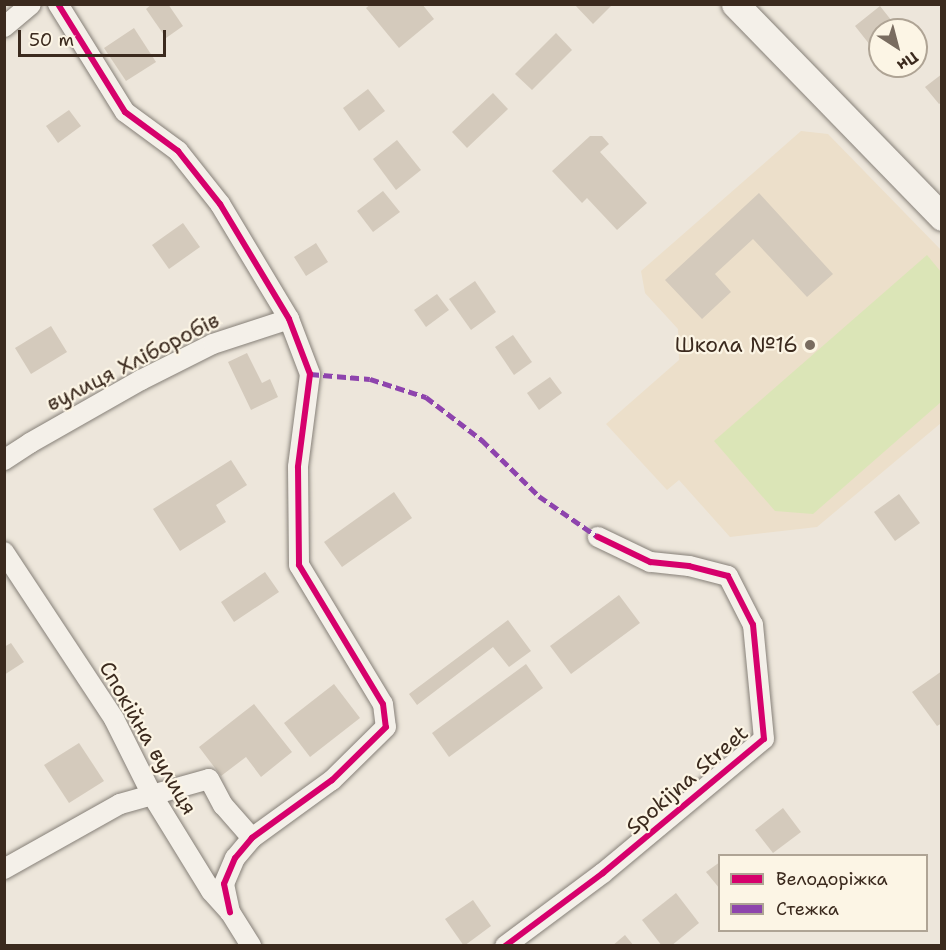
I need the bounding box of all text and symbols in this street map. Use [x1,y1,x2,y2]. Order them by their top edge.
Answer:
scale bar [21,18,170,56]
north arrow [868,18,928,78]
text: 50 m [29,28,74,52]
text: Пн [893,47,922,76]
street label: вулиця Хліборобів [42,307,224,417]
place label: Школа №16 [675,332,798,358]
marker: Школа №16 [803,338,817,352]
street label: Спокійна вулиця [94,657,202,819]
street label: Spokijna Street [621,720,753,840]
legend [718,854,928,932]
text: Велодоріжка [776,867,888,891]
text: Стежка [776,897,839,921]

